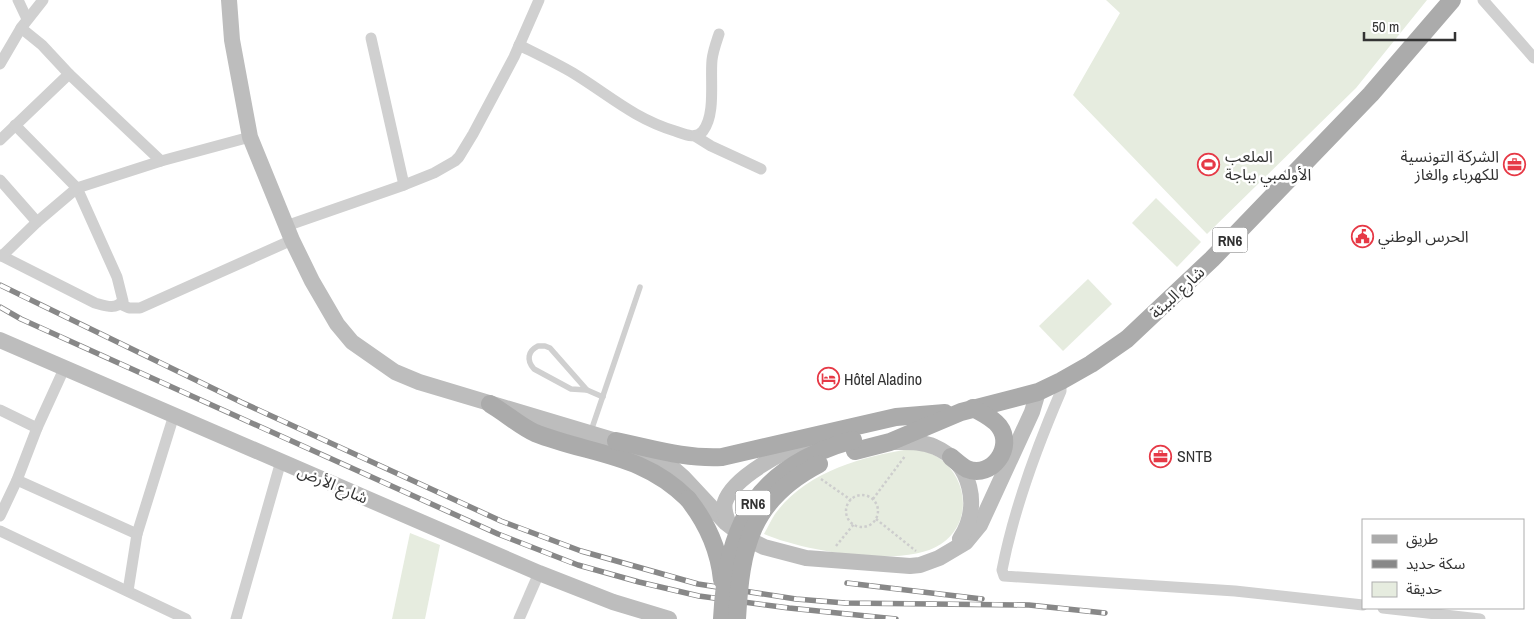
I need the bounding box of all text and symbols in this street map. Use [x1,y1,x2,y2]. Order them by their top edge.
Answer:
scale bar [1364,10,1455,42]
text: 50 m [1372,16,1399,37]
place label: الملعب الأولمبي بباجة [1225,145,1311,187]
place label: الشركة التونسية للكهرباء والغاز [1401,145,1499,185]
sports icon: الملعب الأولمبي بباجة [1197,153,1221,177]
office icon: الشركة التونسية للكهرباء والغاز [1503,153,1527,177]
public building icon: الحرس الوطني [1350,224,1374,248]
place label: الحرس الوطني [1378,225,1469,249]
road number: RN6 [1212,228,1248,252]
street label: شارع البيئة [1145,261,1211,325]
hotel icon: Hôtel Aladino [816,367,840,391]
place label: Hôtel Aladino [844,368,922,390]
office icon: SNTB [1149,444,1173,468]
place label: SNTB [1177,445,1212,467]
street label: شارع الأرض [294,459,371,510]
road number: RN6 [736,490,770,516]
legend [1362,519,1524,609]
text: طريق [1406,528,1438,549]
text: سكة حديد [1406,553,1466,574]
text: حديقة [1406,578,1442,599]

